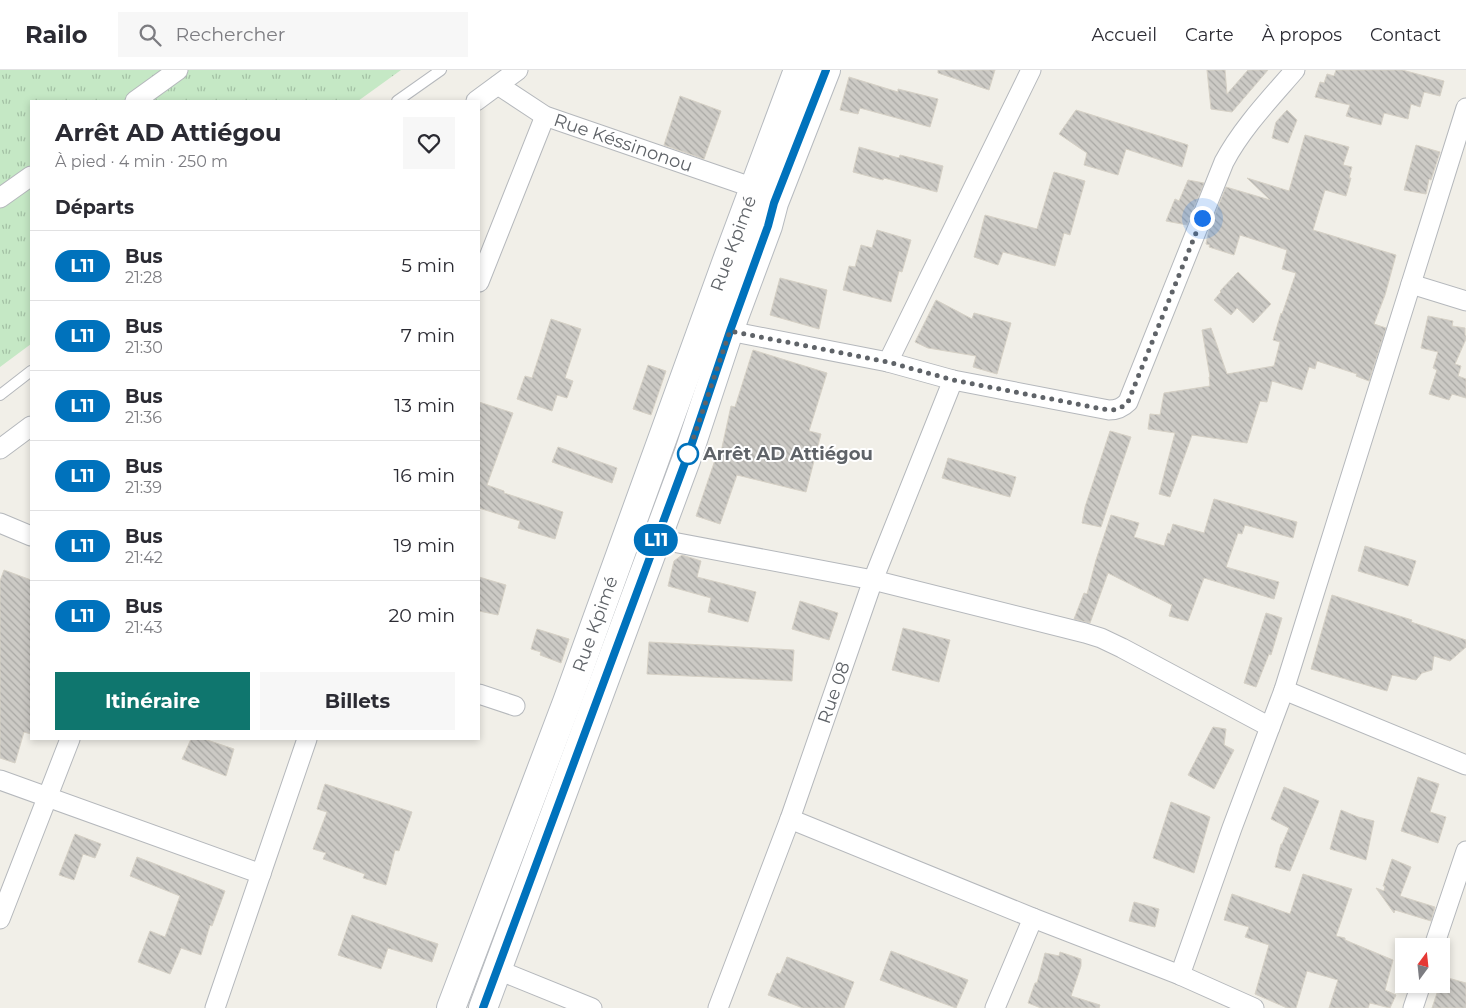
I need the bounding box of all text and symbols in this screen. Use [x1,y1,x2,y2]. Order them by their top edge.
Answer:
search box [118,12,468,57]
text: Railo [25,20,88,49]
icon: search [136,21,164,49]
text: Rechercher [176,23,285,46]
text: Accueil [1092,24,1157,46]
text: Carte [1185,24,1234,46]
text: À propos [1262,24,1342,46]
text: Contact [1370,24,1441,46]
street label: Rue Késsinonou [551,109,696,177]
button: heart [403,117,455,169]
text: Arrêt AD Attiégou [55,118,281,147]
text: À pied · 4 min · 250 m [55,152,228,171]
street label: Rue Kpimé [706,192,761,294]
text: Départs [55,196,134,219]
your location [1190,206,1215,231]
text: Bus [125,245,163,268]
text: 5 min [401,254,455,277]
text: L11 [70,255,95,277]
text: 21:28 [125,268,163,287]
text: Bus [125,315,163,338]
text: 7 min [401,324,455,347]
text: L11 [70,325,95,347]
text: 21:30 [125,338,163,357]
text: Bus [125,385,163,408]
text: 13 min [394,394,455,417]
text: L11 [70,395,95,417]
text: 21:36 [125,408,162,427]
marker: Arrêt AD Attiégou [677,443,699,465]
place label: Arrêt AD Attiégou [702,443,873,465]
text: Bus [125,455,163,478]
text: 16 min [393,464,455,487]
text: L11 [70,465,95,487]
text: 21:39 [125,478,162,497]
line badge: L11 [627,524,685,556]
text: Bus [125,525,163,548]
text: L11 [644,529,668,551]
text: 19 min [393,534,455,557]
text: L11 [70,535,95,557]
text: 21:42 [125,548,163,567]
street label: Rue Kpimé [568,573,623,675]
text: Bus [125,595,163,618]
text: 20 min [389,604,455,627]
text: L11 [70,605,95,627]
text: 21:43 [125,618,163,637]
street label: Rue 08 [813,659,855,727]
button: Itinéraire [55,672,250,730]
button: Billets [260,672,455,730]
north arrow [1395,938,1450,992]
map controls [1395,938,1450,993]

